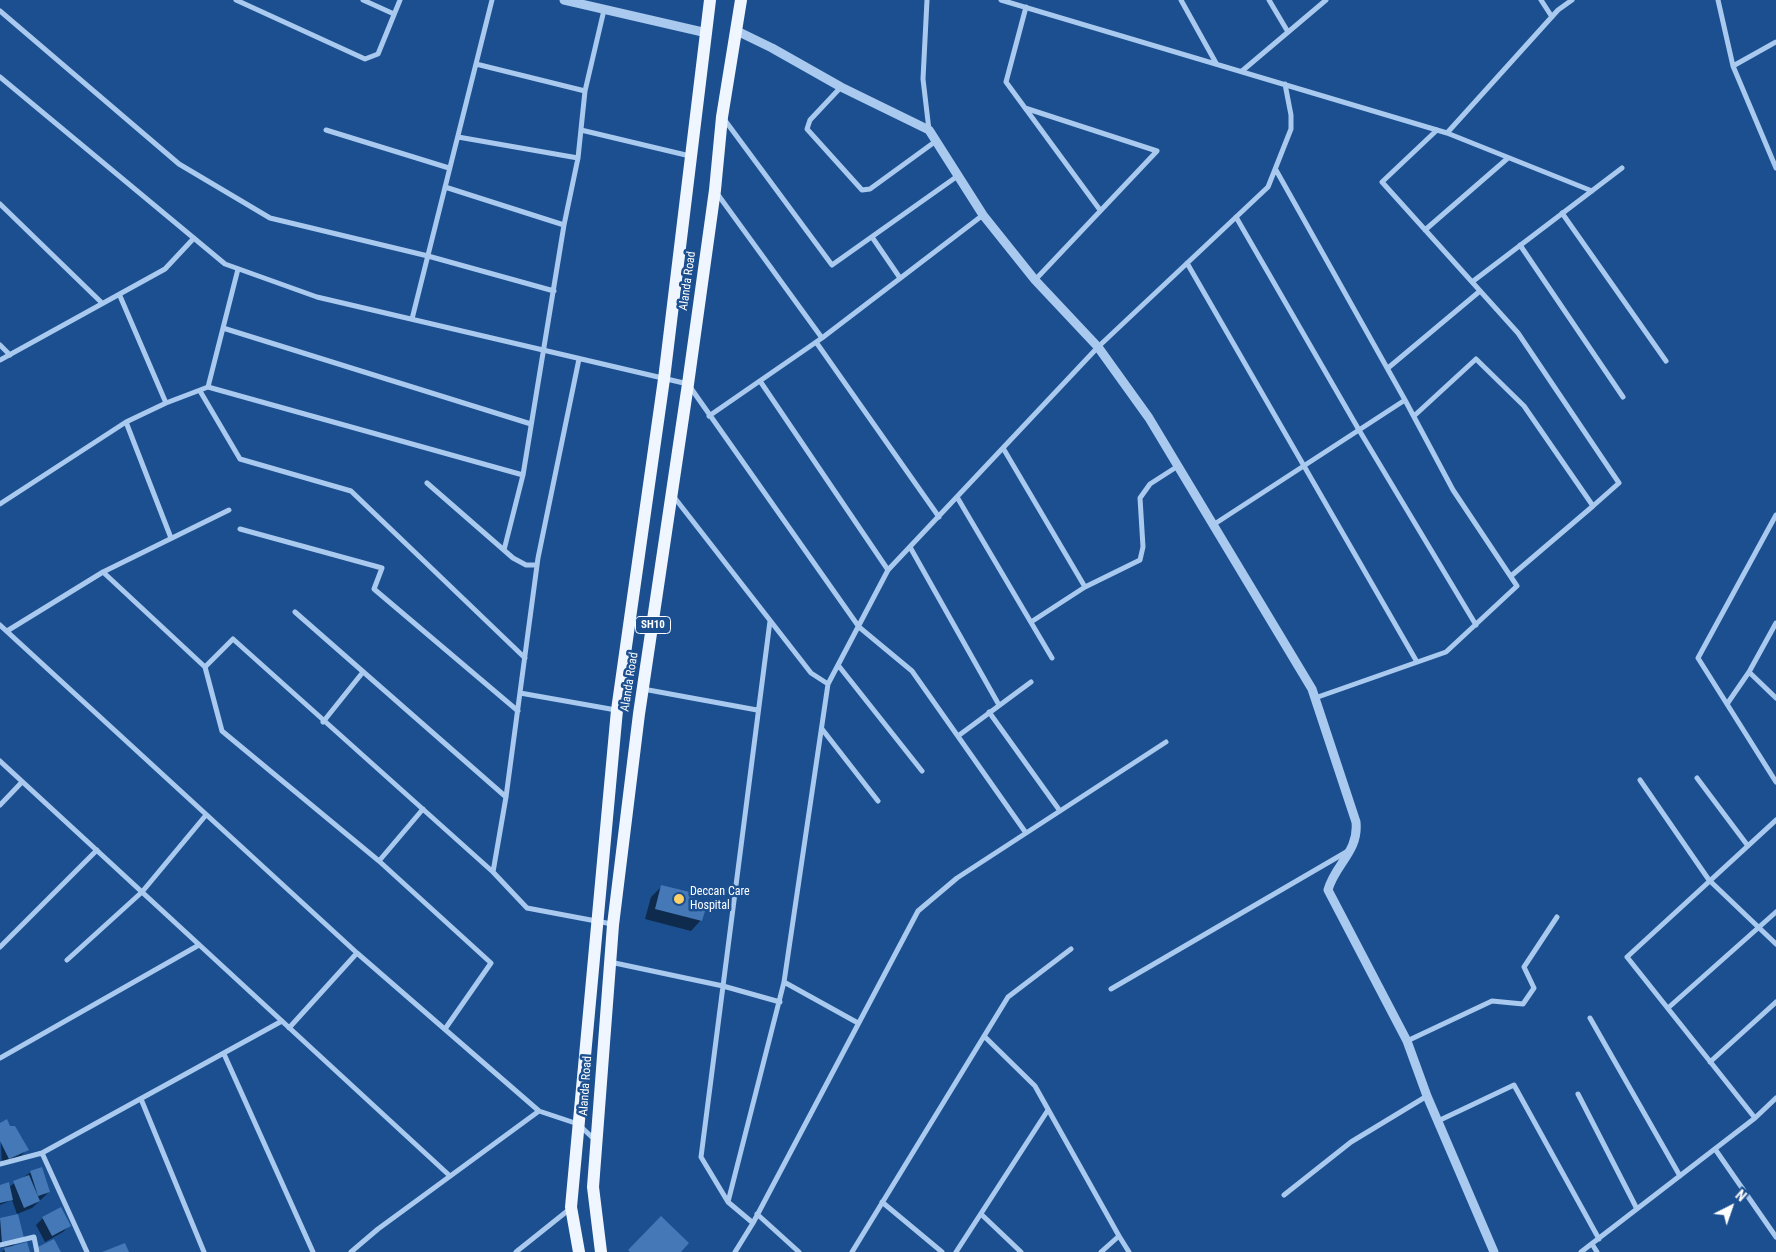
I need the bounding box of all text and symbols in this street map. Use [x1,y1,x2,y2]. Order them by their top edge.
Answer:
street label: Alanda Road [677,250,699,312]
road number: SH10 [636,616,670,634]
street label: Alanda Road [618,651,642,713]
place label: Deccan Care Hospital [690,885,750,913]
marker: Deccan Care Hospital [672,892,686,906]
street label: Alanda Road [577,1056,595,1116]
north arrow [1706,1182,1756,1232]
text: N [1732,1187,1749,1205]

